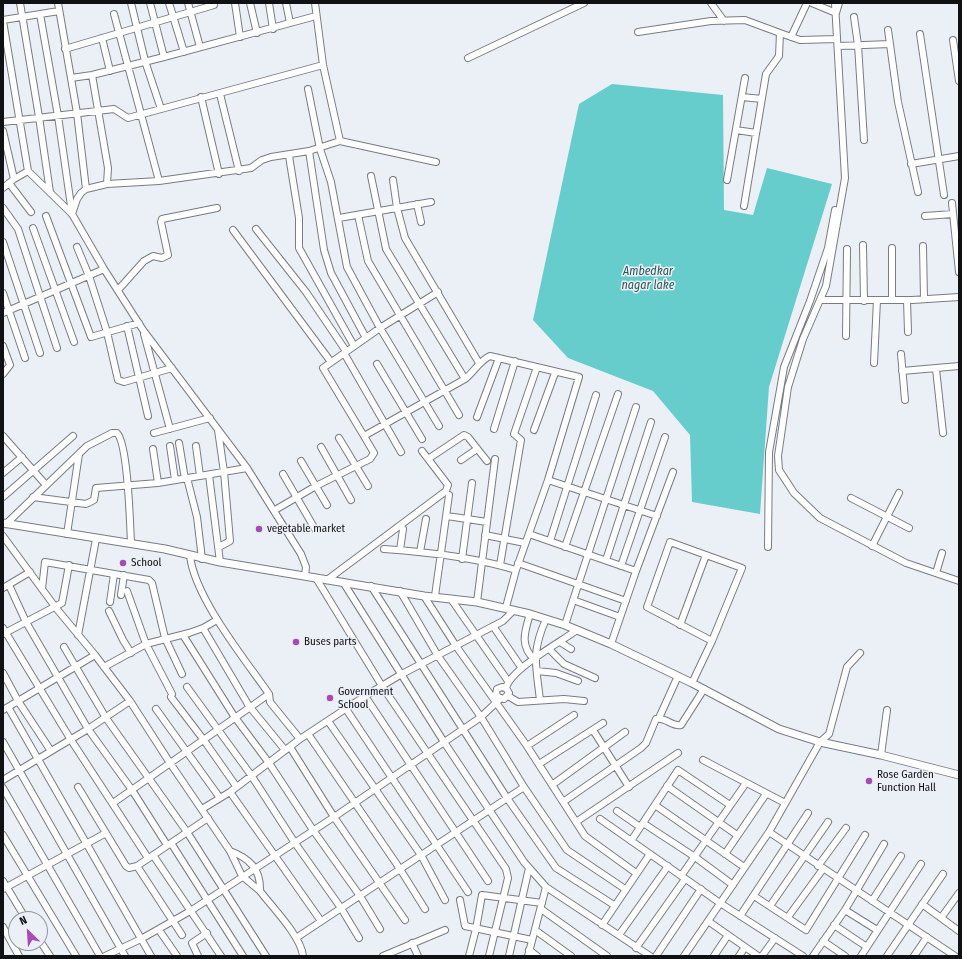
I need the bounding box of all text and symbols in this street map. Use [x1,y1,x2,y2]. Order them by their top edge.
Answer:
water label: Ambedkar nagar lake [622,265,674,293]
place label: vegetable market [267,522,345,536]
marker: vegetable market [254,524,264,534]
place label: School [131,556,161,570]
marker: School [118,558,128,568]
place label: Buses parts [304,635,356,649]
marker: Buses parts [291,637,301,647]
place label: Government School [338,685,393,711]
marker: Government School [325,693,335,703]
place label: Rose Garden Function Hall [877,768,936,794]
marker: Rose Garden Function Hall [864,776,874,786]
north arrow [8,911,48,951]
text: N [17,913,29,928]

